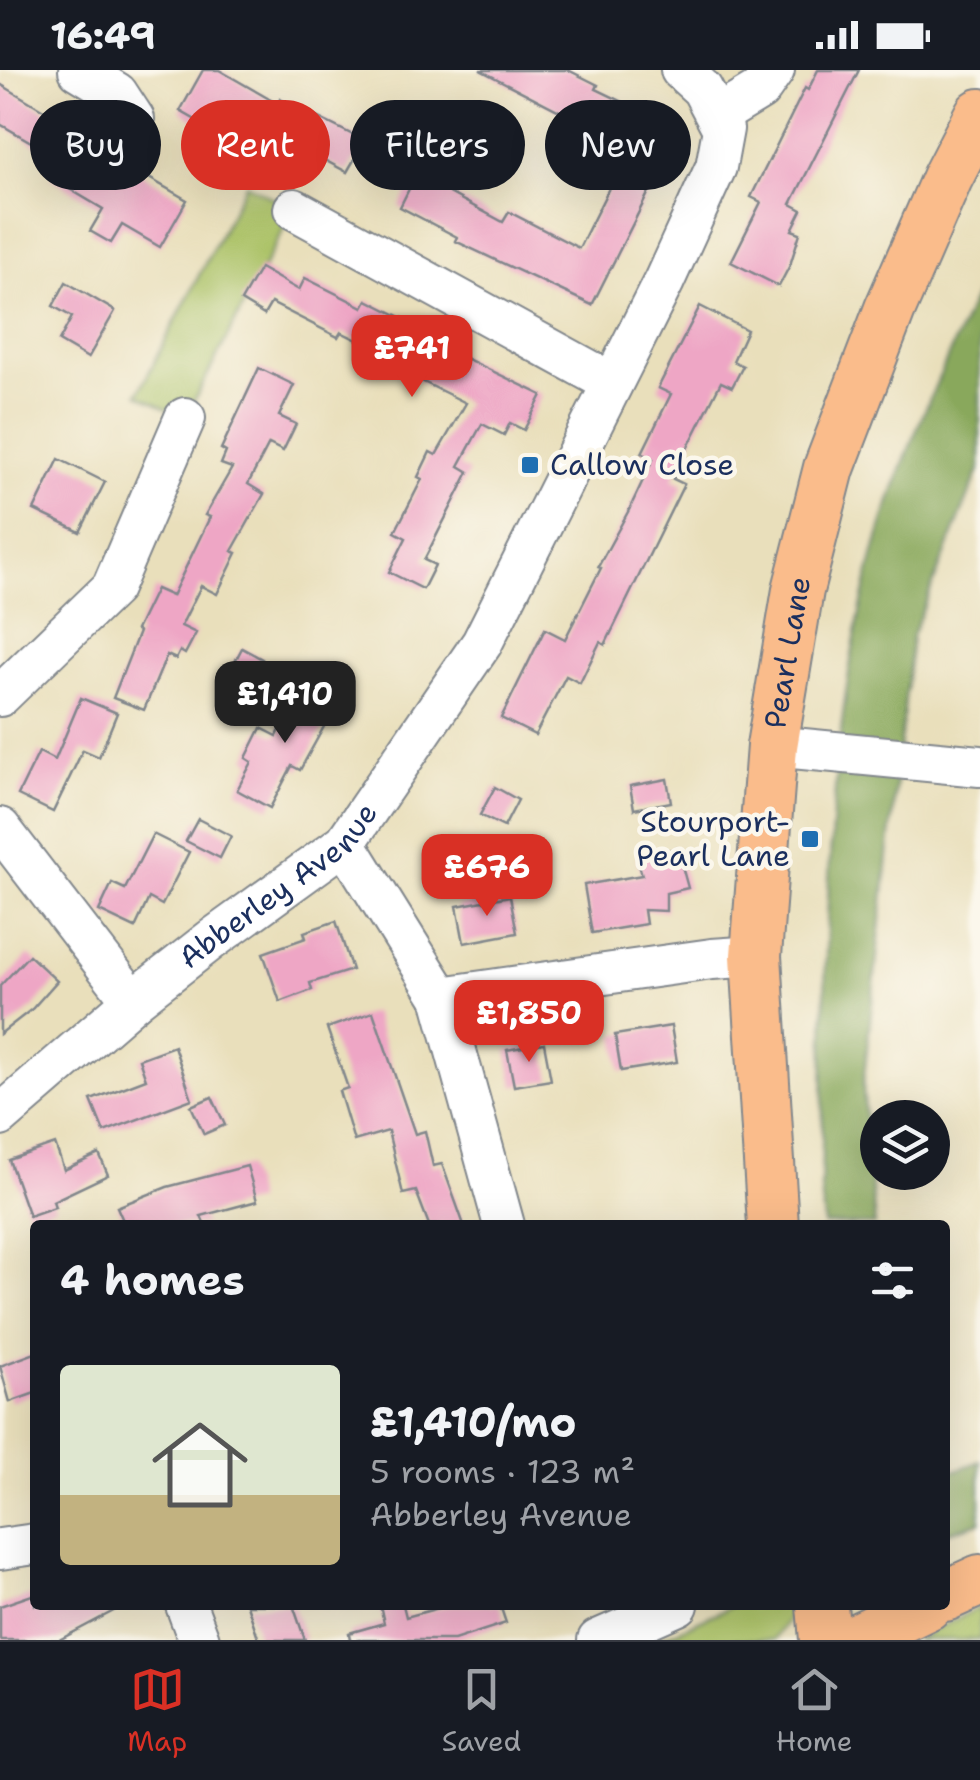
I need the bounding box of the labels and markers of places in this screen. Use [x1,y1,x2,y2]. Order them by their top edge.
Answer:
pin: £741 [353,315,471,400]
place label: Callow Close [550,444,734,485]
marker: Callow Close [519,454,541,476]
pin: £1,410 [204,661,366,746]
place label: Stourport- Pearl Lane [636,801,790,876]
marker: Stourport- Pearl Lane [799,828,821,850]
pin: £676 [428,834,546,919]
pin: £1,850 [448,980,610,1065]

